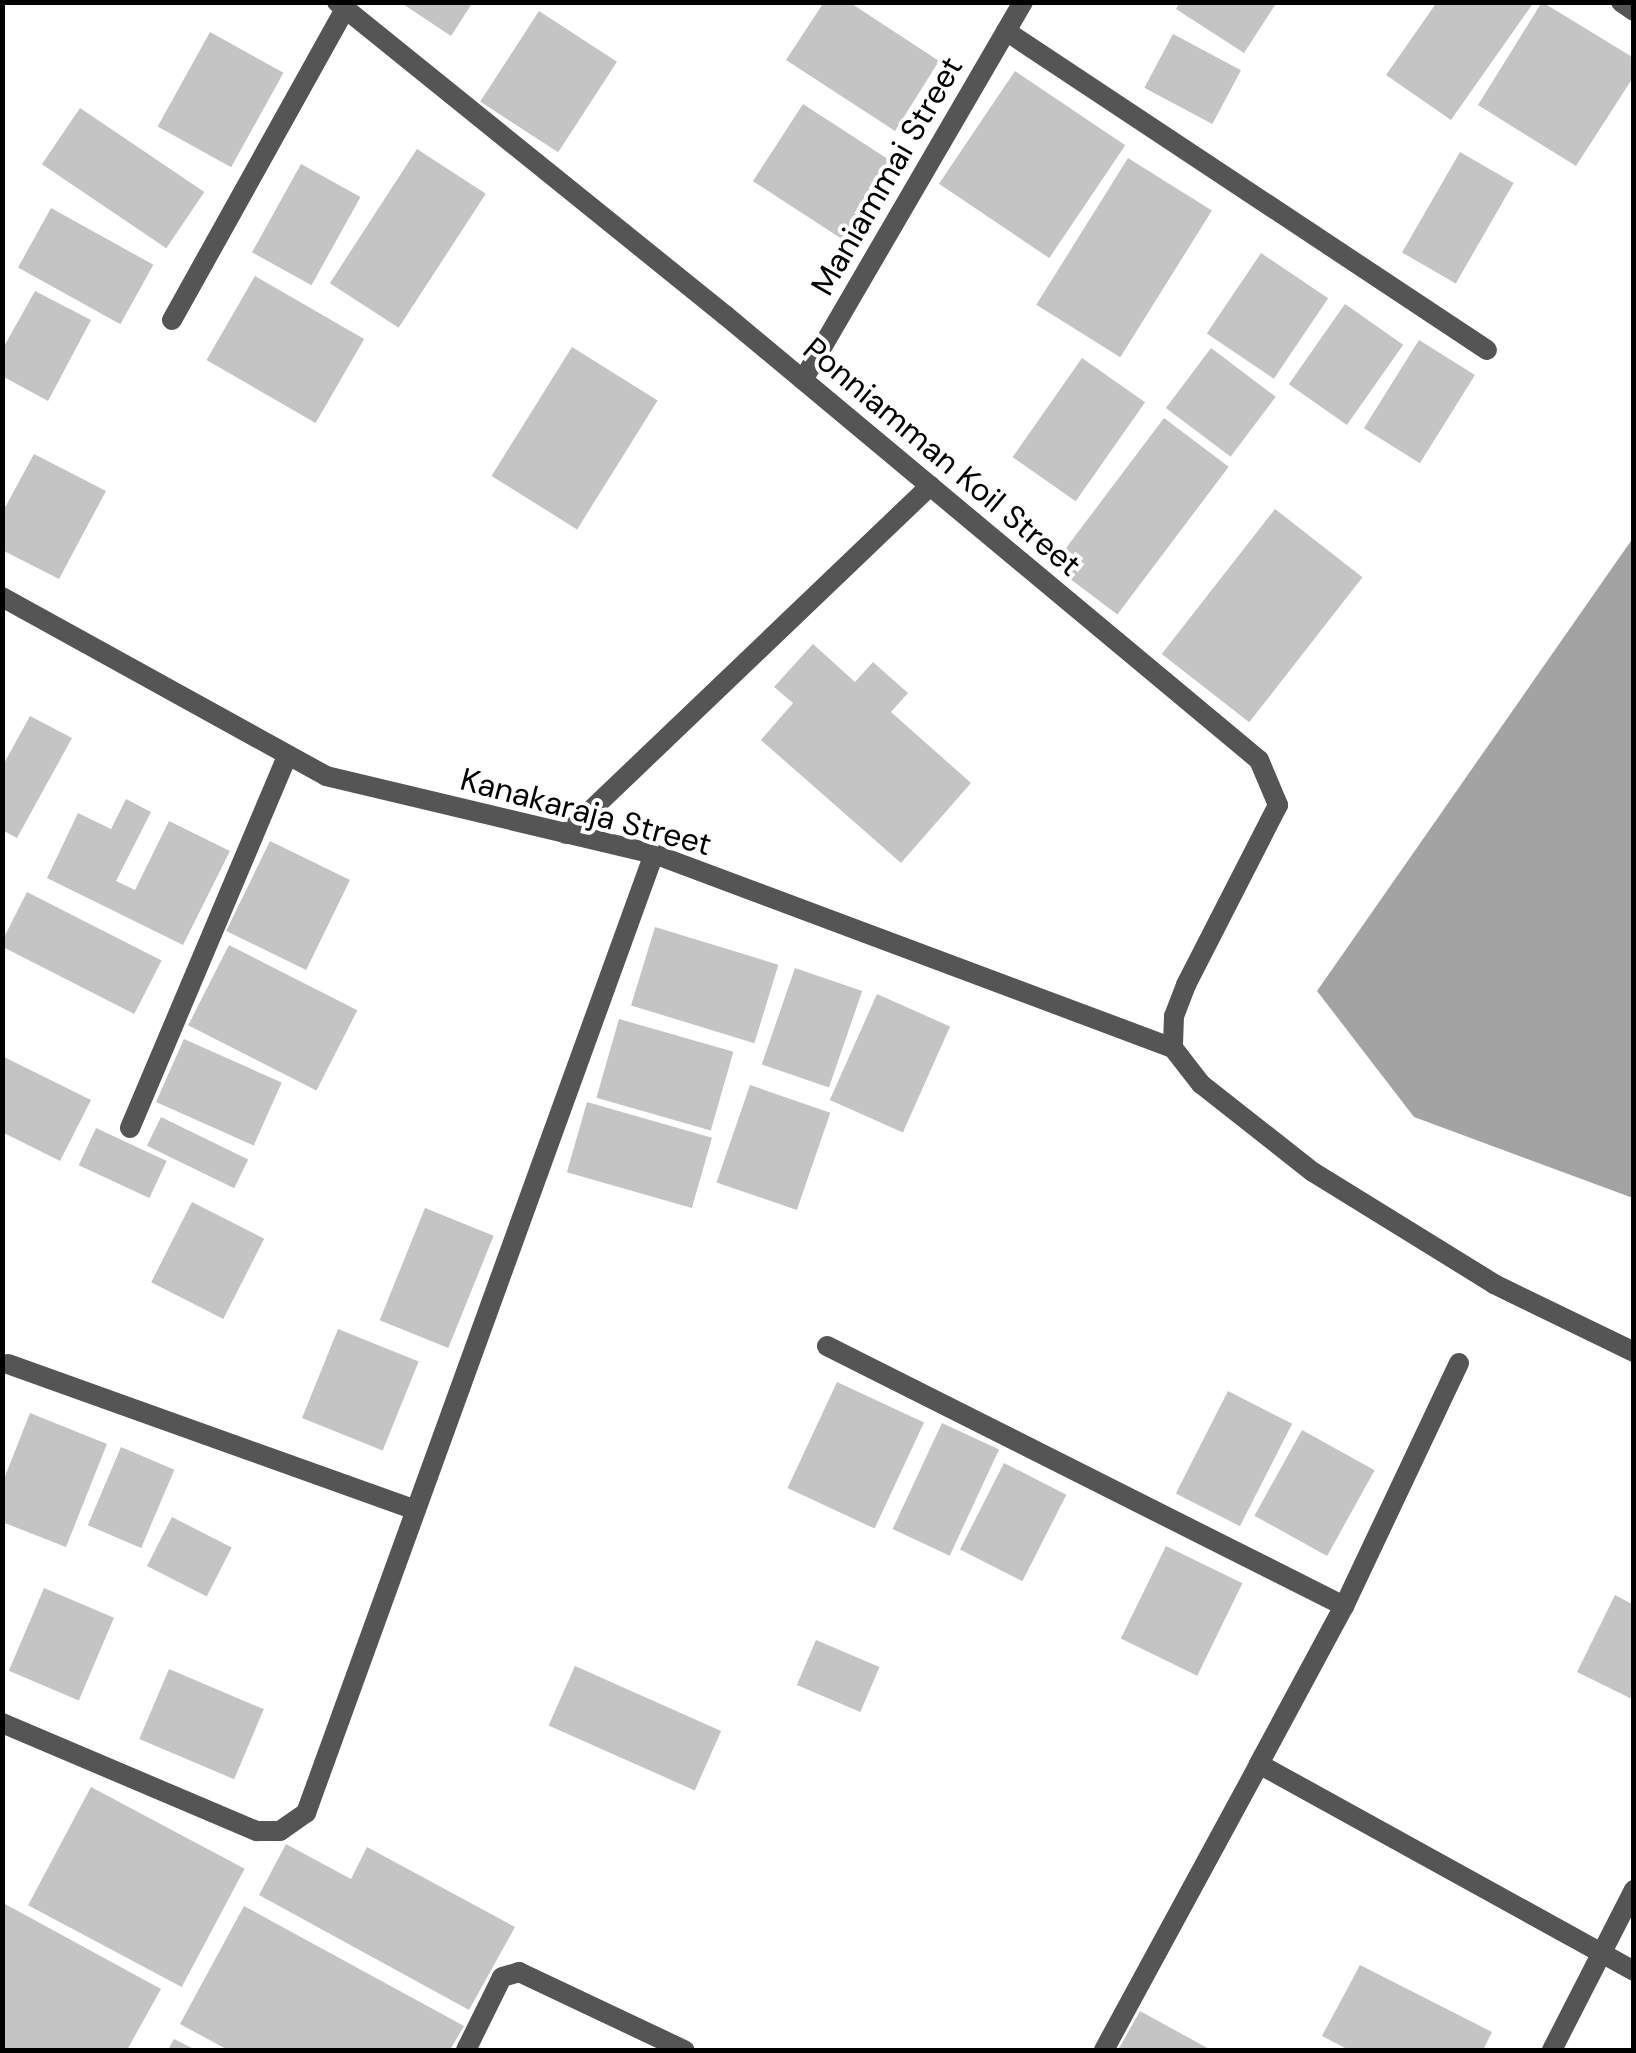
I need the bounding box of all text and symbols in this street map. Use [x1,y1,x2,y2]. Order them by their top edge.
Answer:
street label: Maniammai Street [803,50,971,302]
street label: Ponniamman Koil Street [795,330,1089,584]
street label: Kanakaraja Street [456,760,716,864]

